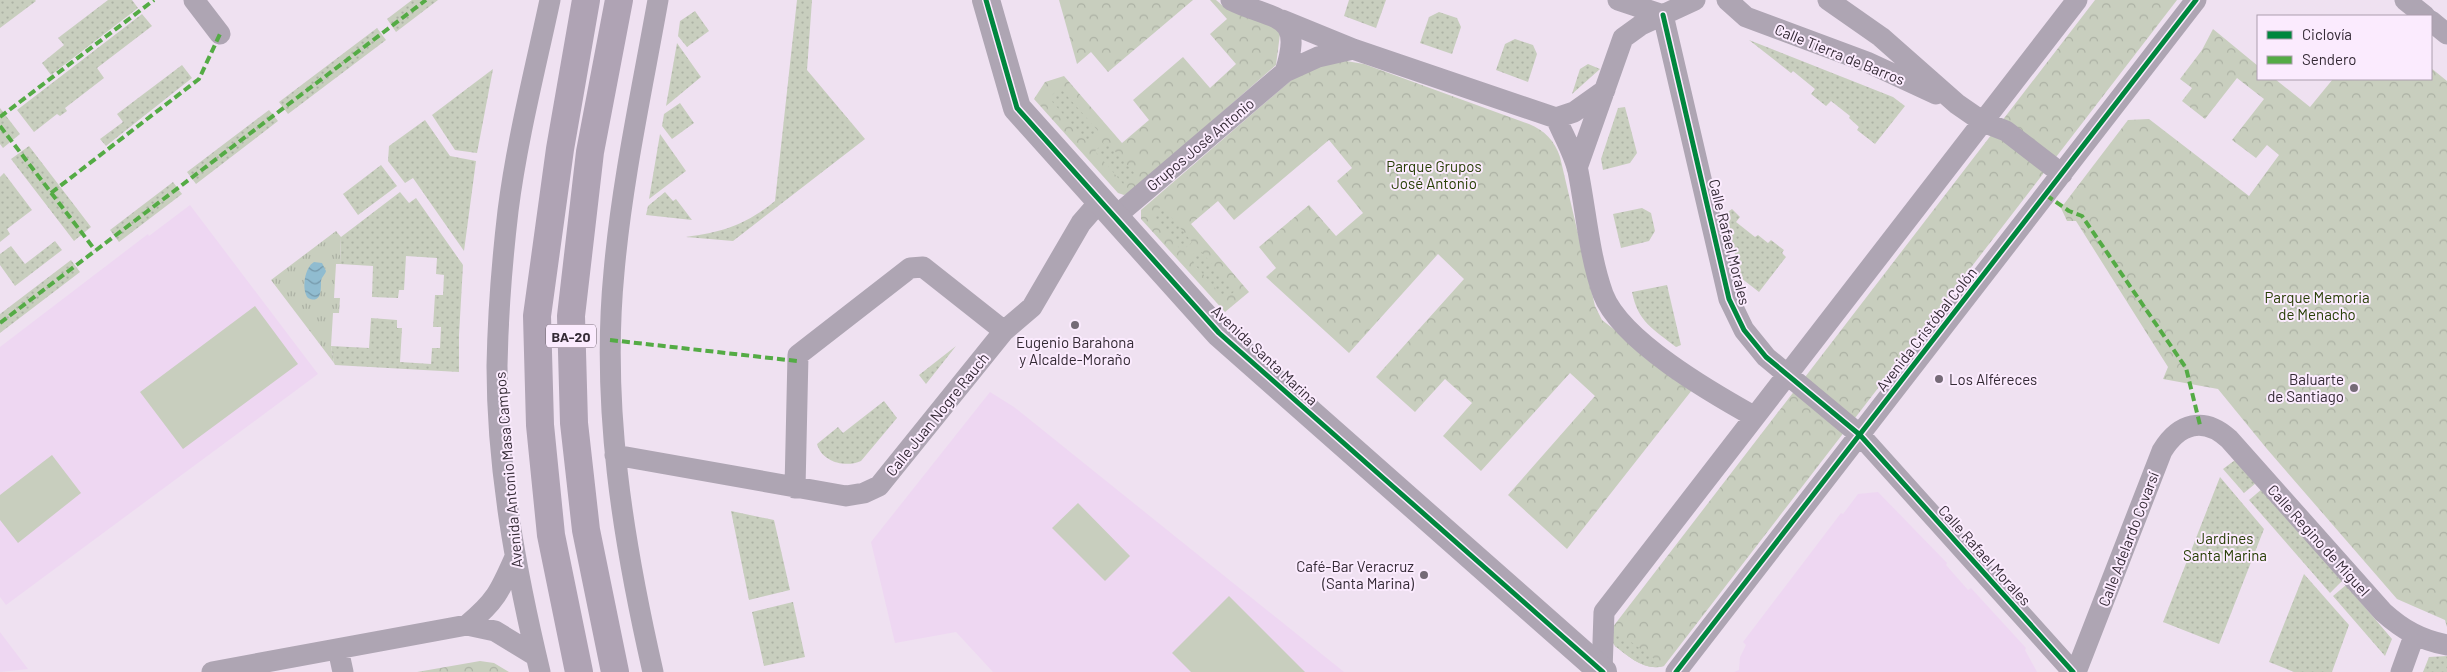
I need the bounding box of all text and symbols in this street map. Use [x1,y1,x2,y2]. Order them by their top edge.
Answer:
legend [2257,15,2432,80]
street label: Calle Tierra de Barros [1772,20,1908,88]
text: Ciclovía [2302,25,2352,43]
text: Sendero [2302,50,2356,68]
street label: Grupos José Antonio [1143,94,1257,194]
park label: Parque Grupos José Antonio [1386,157,1482,192]
street label: Calle Rafael Morales [1706,177,1754,307]
street label: Avenida Cristóbal Colón [1872,263,1980,395]
park label: Parque Memoria de Menacho [2264,288,2370,323]
street label: Avenida Santa Marina [1208,301,1322,409]
marker: Eugenio Barahona y Alcalde-Moraño [1069,319,1081,331]
road number: BA-20 [546,324,596,348]
place label: Eugenio Barahona y Alcalde-Moraño [1016,333,1134,368]
street label: Calle Juan Nogre Rauch [882,349,992,479]
place label: Los Alféreces [1949,370,2037,388]
place label: Baluarte de Santiago [2267,370,2344,405]
street label: Avenida Antonio Masa Campos [490,371,526,569]
marker: Los Alféreces [1933,373,1945,385]
marker: Baluarte de Santiago [2348,382,2360,394]
street label: Calle Adelardo Covarsí [2094,469,2162,609]
street label: Calle Regino de Miguel [2264,480,2374,600]
street label: Calle Rafael Morales [1935,501,2035,609]
park label: Jardines Santa Marina [2183,529,2267,564]
place label: Café-Bar Veracruz (Santa Marina) [1296,557,1414,592]
marker: Café-Bar Veracruz (Santa Marina) [1418,569,1430,581]

